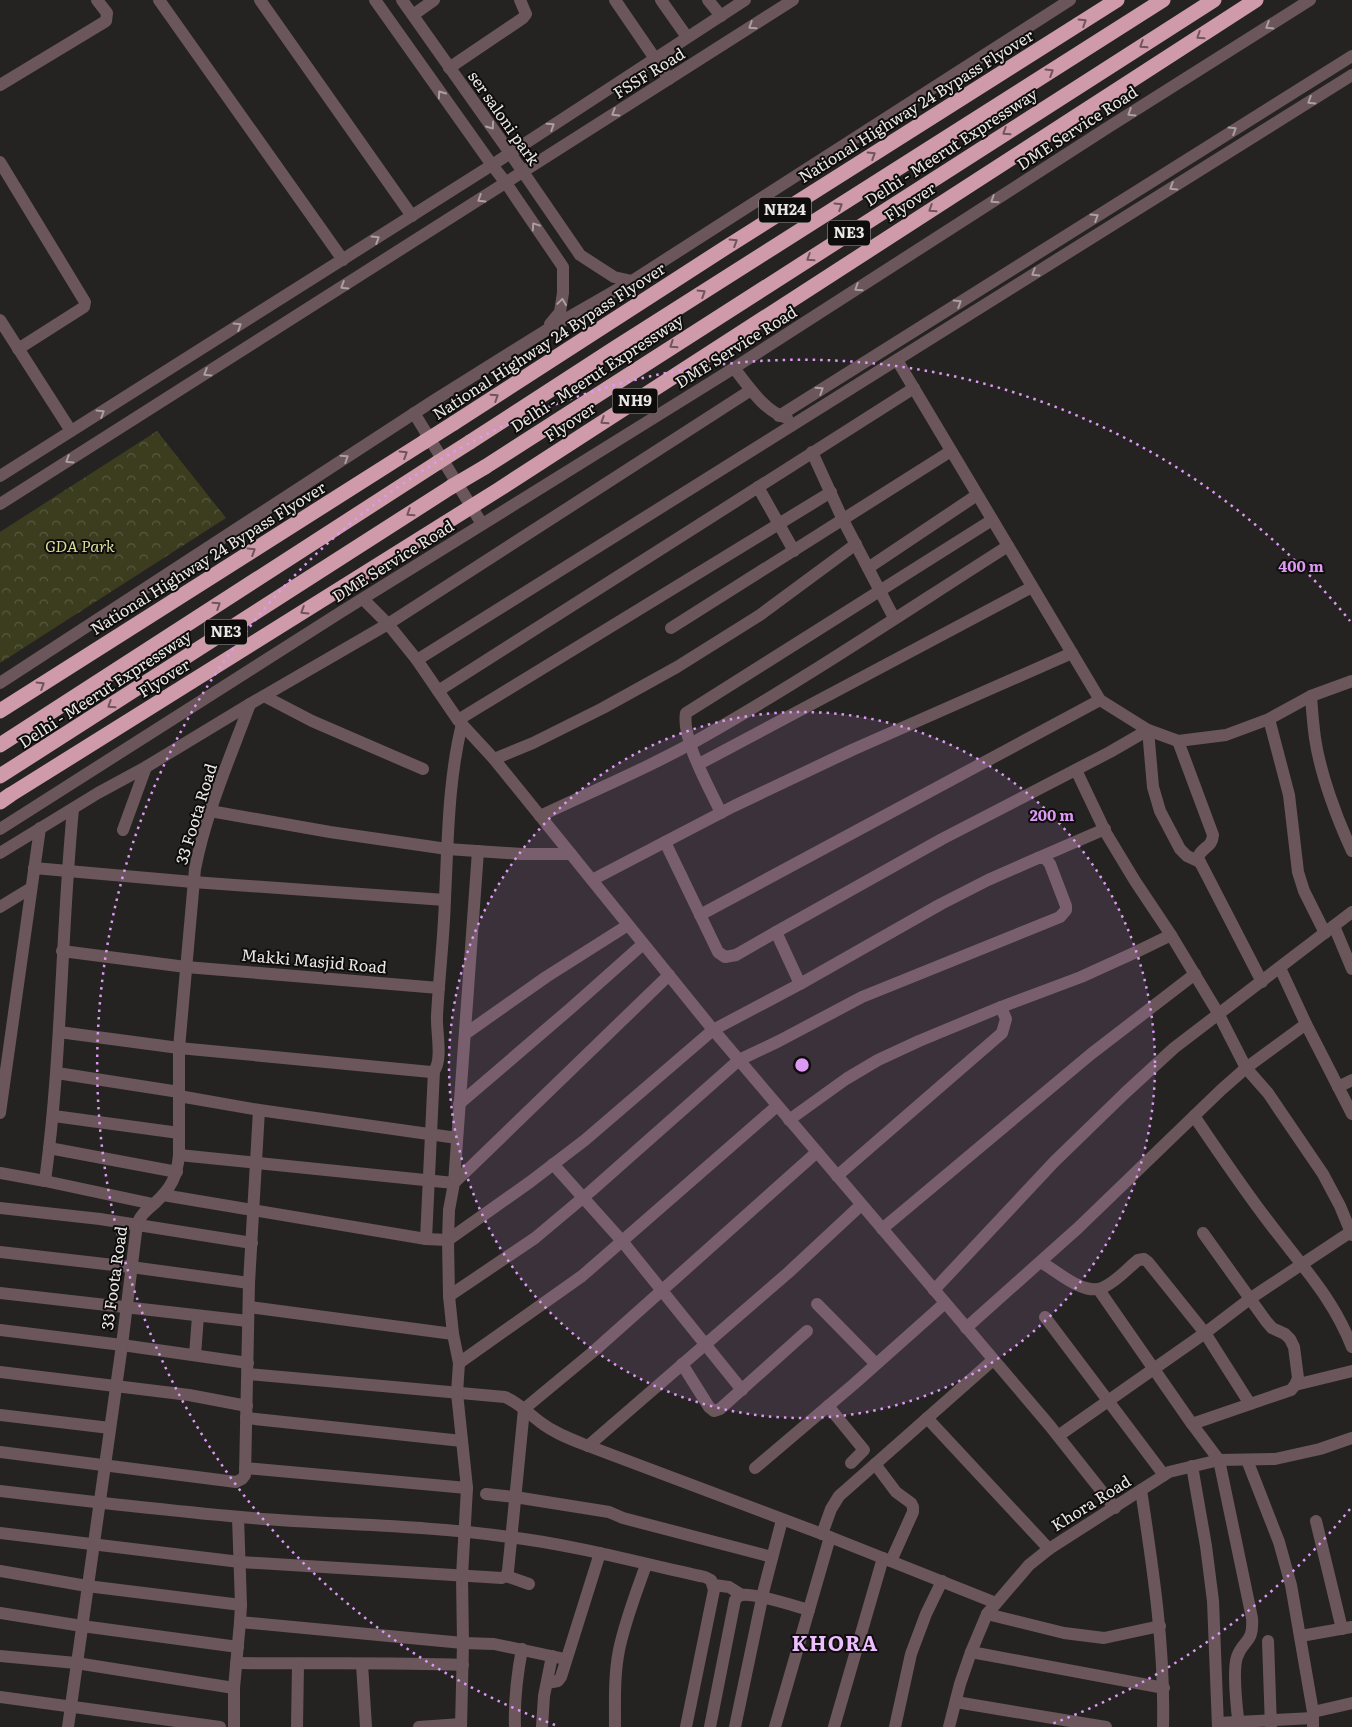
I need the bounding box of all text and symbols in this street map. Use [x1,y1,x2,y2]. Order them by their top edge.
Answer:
one-way arrow [1078,18,1087,28]
one-way arrow [748,20,757,29]
one-way arrow [1265,20,1274,29]
street label: National Highway 24 Bypass Flyover [793,22,1038,188]
one-way arrow [1197,29,1206,39]
one-way arrow [1140,39,1149,48]
street label: FSSF Road [608,41,689,104]
street label: ser saloni park [463,65,547,170]
one-way arrow [1045,68,1054,78]
street label: DME Service Road [1011,79,1142,175]
street label: Delhi - Meerut Expressway [859,81,1042,211]
one-way arrow [438,90,447,100]
one-way arrow [1307,95,1316,104]
one-way arrow [1127,106,1136,116]
one-way arrow [611,107,620,117]
one-way arrow [485,120,494,130]
one-way arrow [545,123,555,132]
one-way arrow [1003,126,1012,136]
one-way arrow [1228,127,1237,137]
one-way arrow [866,152,875,161]
street label: Flyover [879,175,940,227]
one-way arrow [1169,181,1178,191]
one-way arrow [477,192,486,202]
one-way arrow [991,194,1000,204]
road number: NH24 [759,198,811,222]
one-way arrow [834,202,843,212]
one-way arrow [928,203,937,212]
one-way arrow [1090,213,1099,223]
road number: NE3 [828,220,870,246]
one-way arrow [532,222,542,231]
one-way arrow [370,236,379,246]
one-way arrow [729,239,738,248]
one-way arrow [807,251,816,261]
street label: National Highway 24 Bypass Flyover [429,258,669,424]
one-way arrow [1032,267,1041,277]
one-way arrow [340,280,349,289]
one-way arrow [854,282,863,292]
one-way arrow [696,290,706,299]
one-way arrow [556,297,567,305]
street label: DME Service Road [670,299,801,393]
one-way arrow [952,299,961,309]
street label: Delhi - Meerut Expressway [505,307,688,437]
one-way arrow [233,323,242,332]
one-way arrow [670,339,679,348]
one-way arrow [203,367,212,376]
one-way arrow [815,386,824,396]
road number: NH9 [612,388,658,414]
one-way arrow [489,394,499,403]
street label: Flyover [541,398,599,446]
one-way arrow [95,409,104,419]
one-way arrow [600,415,610,424]
one-way arrow [399,451,408,461]
one-way arrow [66,454,75,463]
one-way arrow [340,455,349,465]
street label: National Highway 24 Bypass Flyover [85,474,330,640]
one-way arrow [407,507,416,517]
street label: DME Service Road [327,513,458,607]
park label: GDA Park [45,533,115,557]
one-way arrow [247,548,256,557]
text: 400 m [1278,554,1324,577]
one-way arrow [212,601,221,611]
one-way arrow [300,604,309,614]
road number: NE3 [205,620,247,644]
street label: Delhi - Meerut Expressway [13,623,196,753]
street label: Flyover [133,652,194,702]
one-way arrow [36,681,45,691]
one-way arrow [108,699,117,708]
street label: 33 Foota Road [168,760,222,867]
text: 200 m [1030,803,1074,826]
street label: Makki Masjid Road [240,942,388,978]
centre of rings [793,1056,811,1074]
street label: 33 Foota Road [94,1224,132,1331]
street label: Khora Road [1046,1468,1135,1536]
district label: KHORA [792,1626,878,1657]

